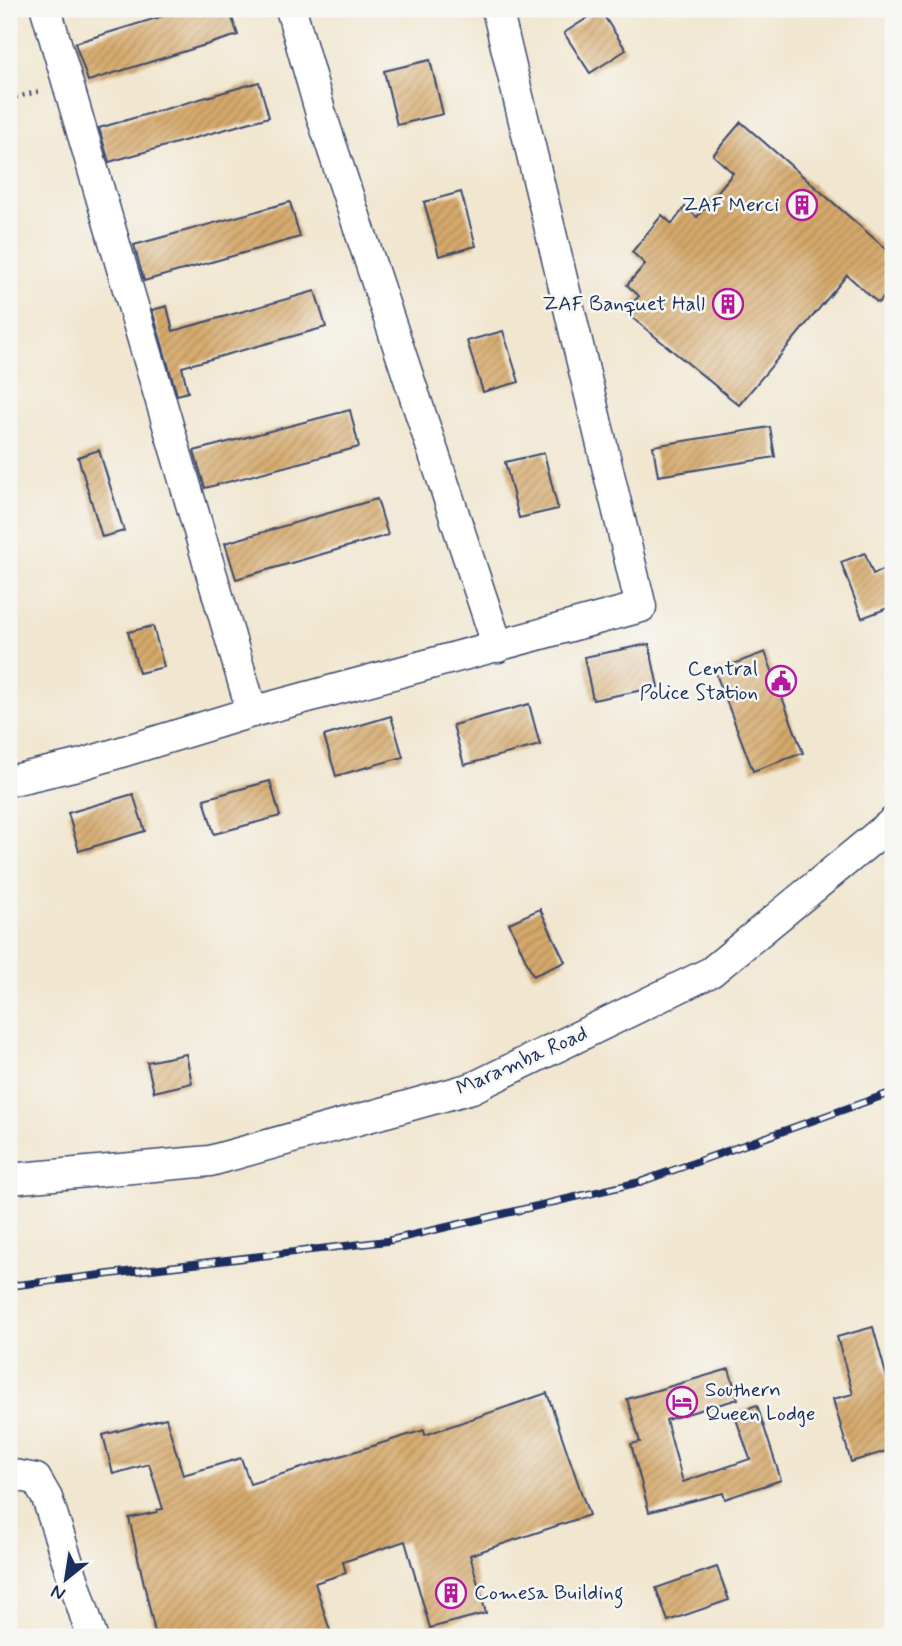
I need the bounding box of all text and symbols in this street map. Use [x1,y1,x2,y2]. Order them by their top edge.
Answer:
building icon: ZAF Merci [785,188,819,222]
place label: ZAF Merci [682,191,779,219]
building icon: ZAF Banquet Hall [711,287,745,321]
place label: ZAF Banquet Hall [542,290,705,318]
place label: Central Police Station [639,655,758,707]
public building icon: Central Police Station [764,664,798,698]
street label: Maramba Road [452,1020,592,1102]
place label: Southern Queen Lodge [705,1376,815,1428]
hotel icon: Southern Queen Lodge [665,1385,699,1419]
north arrow [32,1544,102,1614]
building icon: Comesa Building [434,1576,468,1610]
text: N [47,1578,70,1606]
place label: Comesa Building [474,1579,624,1609]

